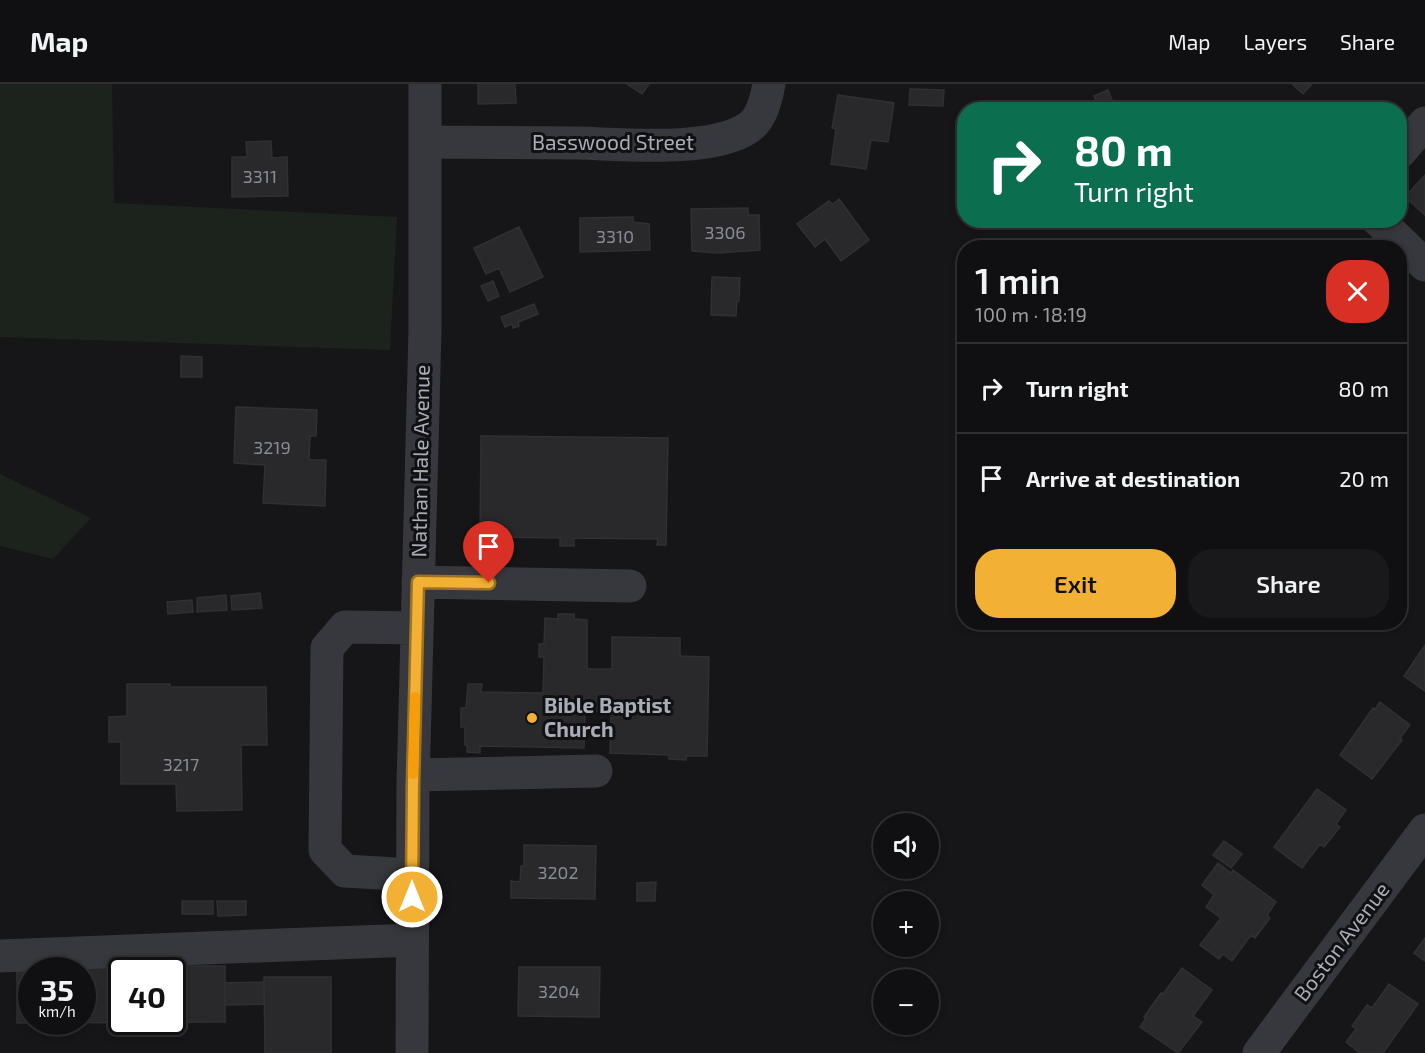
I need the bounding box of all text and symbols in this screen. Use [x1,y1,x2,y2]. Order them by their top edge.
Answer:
text: Map [30,24,88,58]
text: Map [1168,29,1210,54]
text: Layers [1243,29,1307,54]
text: Share [1340,29,1395,54]
text: 80 m [1074,124,1173,174]
icon: right [975,126,1053,204]
street label: Basswood Street [532,129,694,154]
house number: 3311 [243,165,277,187]
text: Turn right [1074,175,1194,207]
house number: 3306 [704,221,746,243]
house number: 3310 [596,225,634,247]
text: 1 min [975,258,1060,301]
button: close [1326,260,1389,323]
text: 100 m · 18:19 [975,302,1087,326]
street label: Nathan Hale Avenue [405,364,434,557]
icon: right [975,372,1008,405]
text: Turn right [1026,375,1128,401]
text: 80 m [1338,375,1389,401]
house number: 3219 [253,436,291,458]
icon: arrive [975,462,1008,495]
text: Arrive at destination [1026,465,1240,491]
text: 20 m [1339,465,1389,491]
pin [463,521,514,583]
icon: arrive [472,530,505,563]
button: Exit [975,549,1176,618]
button: Share [1188,549,1389,618]
place label: Bible Baptist Church [544,692,672,741]
marker: Bible Baptist Church [525,711,539,725]
house number: 3217 [163,753,199,775]
map controls [873,813,939,1035]
button: sound [873,813,939,879]
house number: 3202 [537,861,579,883]
position arrow [380,865,444,929]
street label: Boston Avenue [1288,877,1394,1005]
button: + [873,891,939,957]
speed limit sign: 40 [108,957,186,1035]
button: − [873,969,939,1035]
text: 35 [40,971,74,1007]
house number: 3204 [538,980,580,1002]
text: km/h [38,1002,76,1020]

